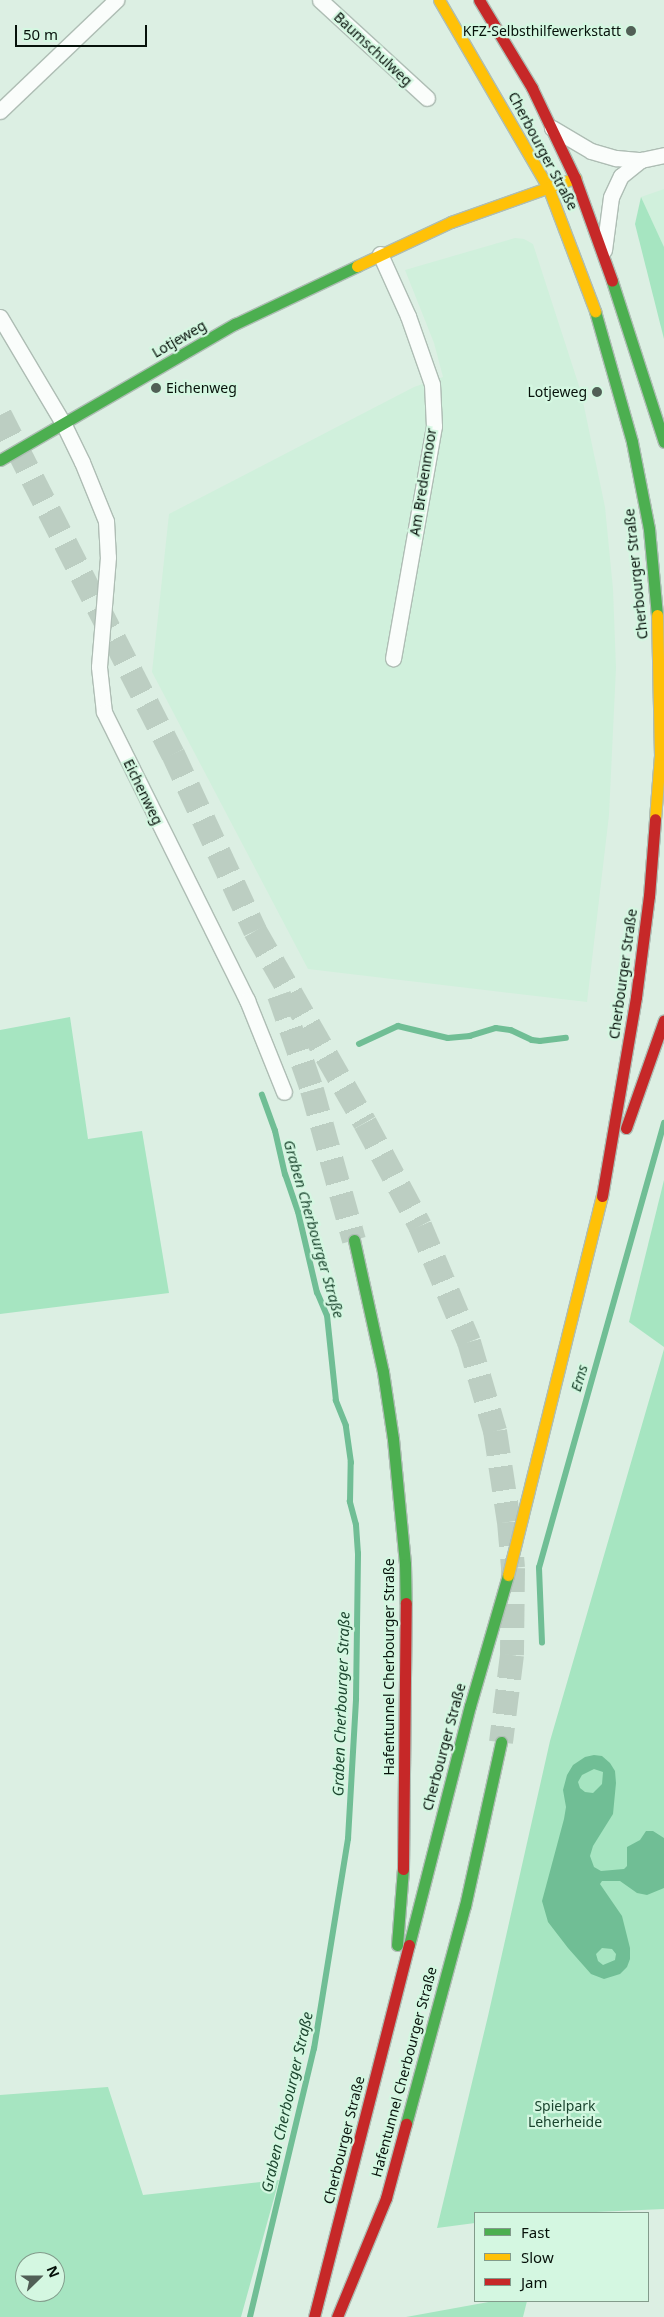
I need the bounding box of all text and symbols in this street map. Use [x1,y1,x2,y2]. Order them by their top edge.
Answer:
street label: Baumschulweg [331,9,415,89]
scale bar [18,15,150,47]
place label: KFZ-Selbsthilfewerkstatt [463,23,621,39]
text: 50 m [23,24,58,44]
marker: KFZ-Selbsthilfewerkstatt [625,25,637,37]
street label: Cherbourger Straße [505,89,581,213]
street label: Lotjeweg [149,317,209,361]
place label: Eichenweg [166,380,237,396]
marker: Eichenweg [150,382,162,394]
place label: Lotjeweg [527,384,587,400]
marker: Lotjeweg [591,386,603,398]
street label: Am Bredenmoor [406,427,440,537]
street label: Cherbourger Straße [621,508,651,640]
street label: Eichenweg [120,756,166,828]
street label: Cherbourger Straße [606,908,640,1040]
water label: Graben Cherbourger Straße [280,1138,348,1320]
water label: Ems [567,1362,591,1394]
street label: Hafentunnel Cherbourger Straße [381,1558,397,1776]
water label: Graben Cherbourger Straße [329,1611,353,1797]
street label: Cherbourger Straße [419,1681,469,1813]
street label: Hafentunnel Cherbourger Straße [368,1965,440,2179]
water label: Graben Cherbourger Straße [257,2010,317,2194]
street label: Cherbourger Straße [320,2074,368,2206]
park label: Spielpark Leherheide [528,2098,602,2130]
legend [474,2212,649,2302]
text: Fast [521,2222,550,2242]
text: Slow [521,2247,554,2267]
north arrow [15,2252,65,2302]
text: N [42,2263,64,2280]
text: Jam [521,2272,548,2292]

